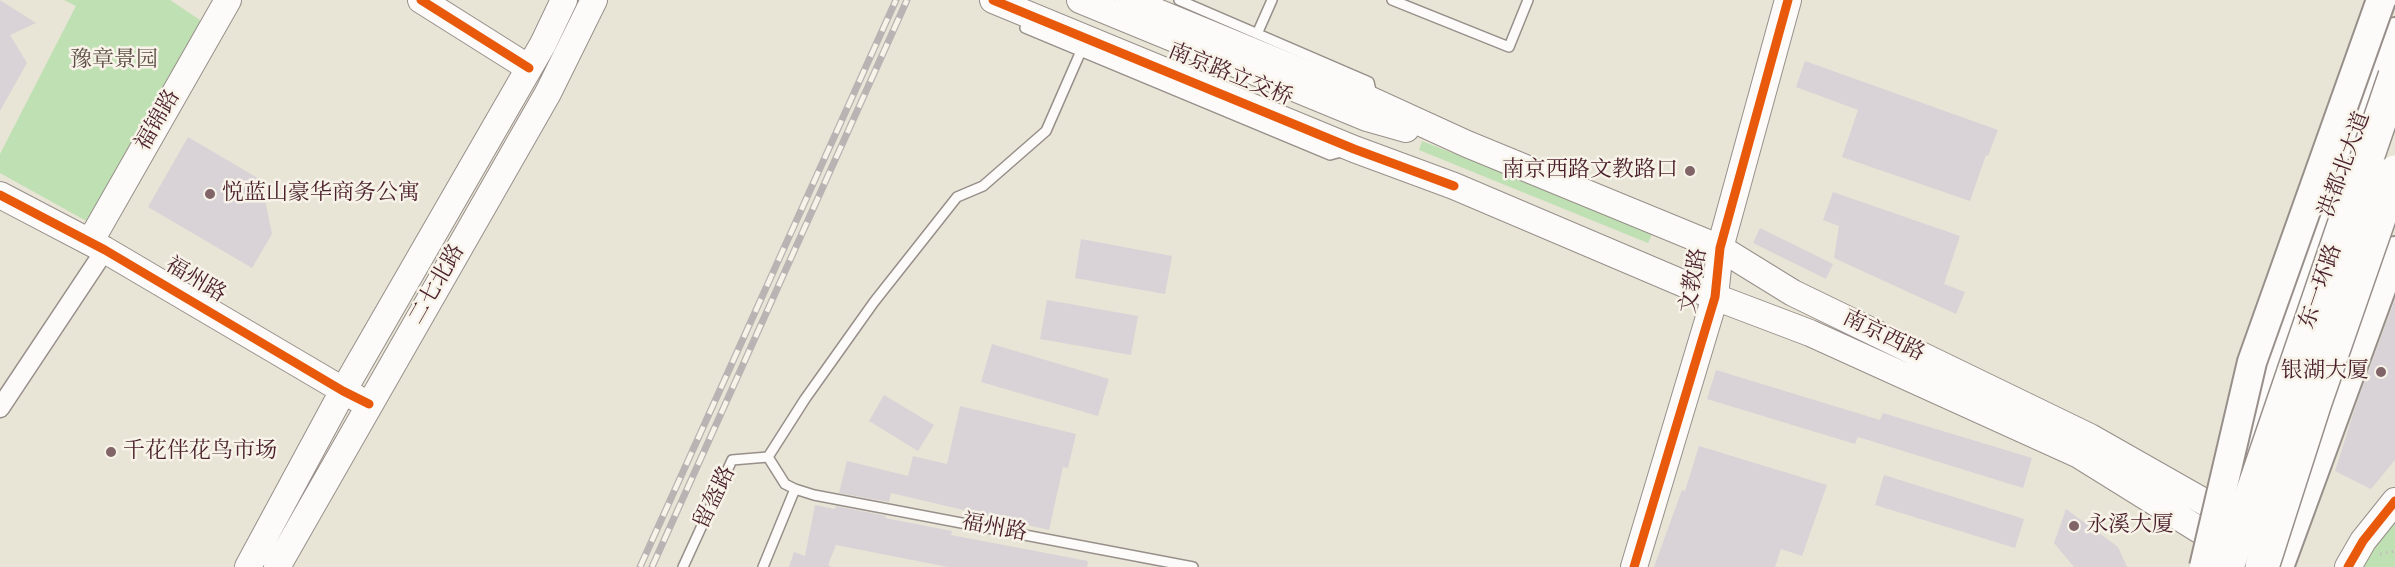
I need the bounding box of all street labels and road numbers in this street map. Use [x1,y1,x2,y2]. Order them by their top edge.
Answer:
street label: 南京路立交桥 [1164,39,1296,113]
street label: 福锦路 [131,86,187,156]
street label: 洪都北大道 [2315,109,2377,221]
street label: 二七北路 [405,240,471,330]
street label: 东一环路 [2295,241,2349,333]
street label: 文教路 [1676,246,1714,316]
street label: 福州路 [160,253,230,309]
street label: 南京西路 [1838,306,1928,368]
street label: 留盔路 [690,463,742,533]
street label: 福州路 [959,510,1029,548]

